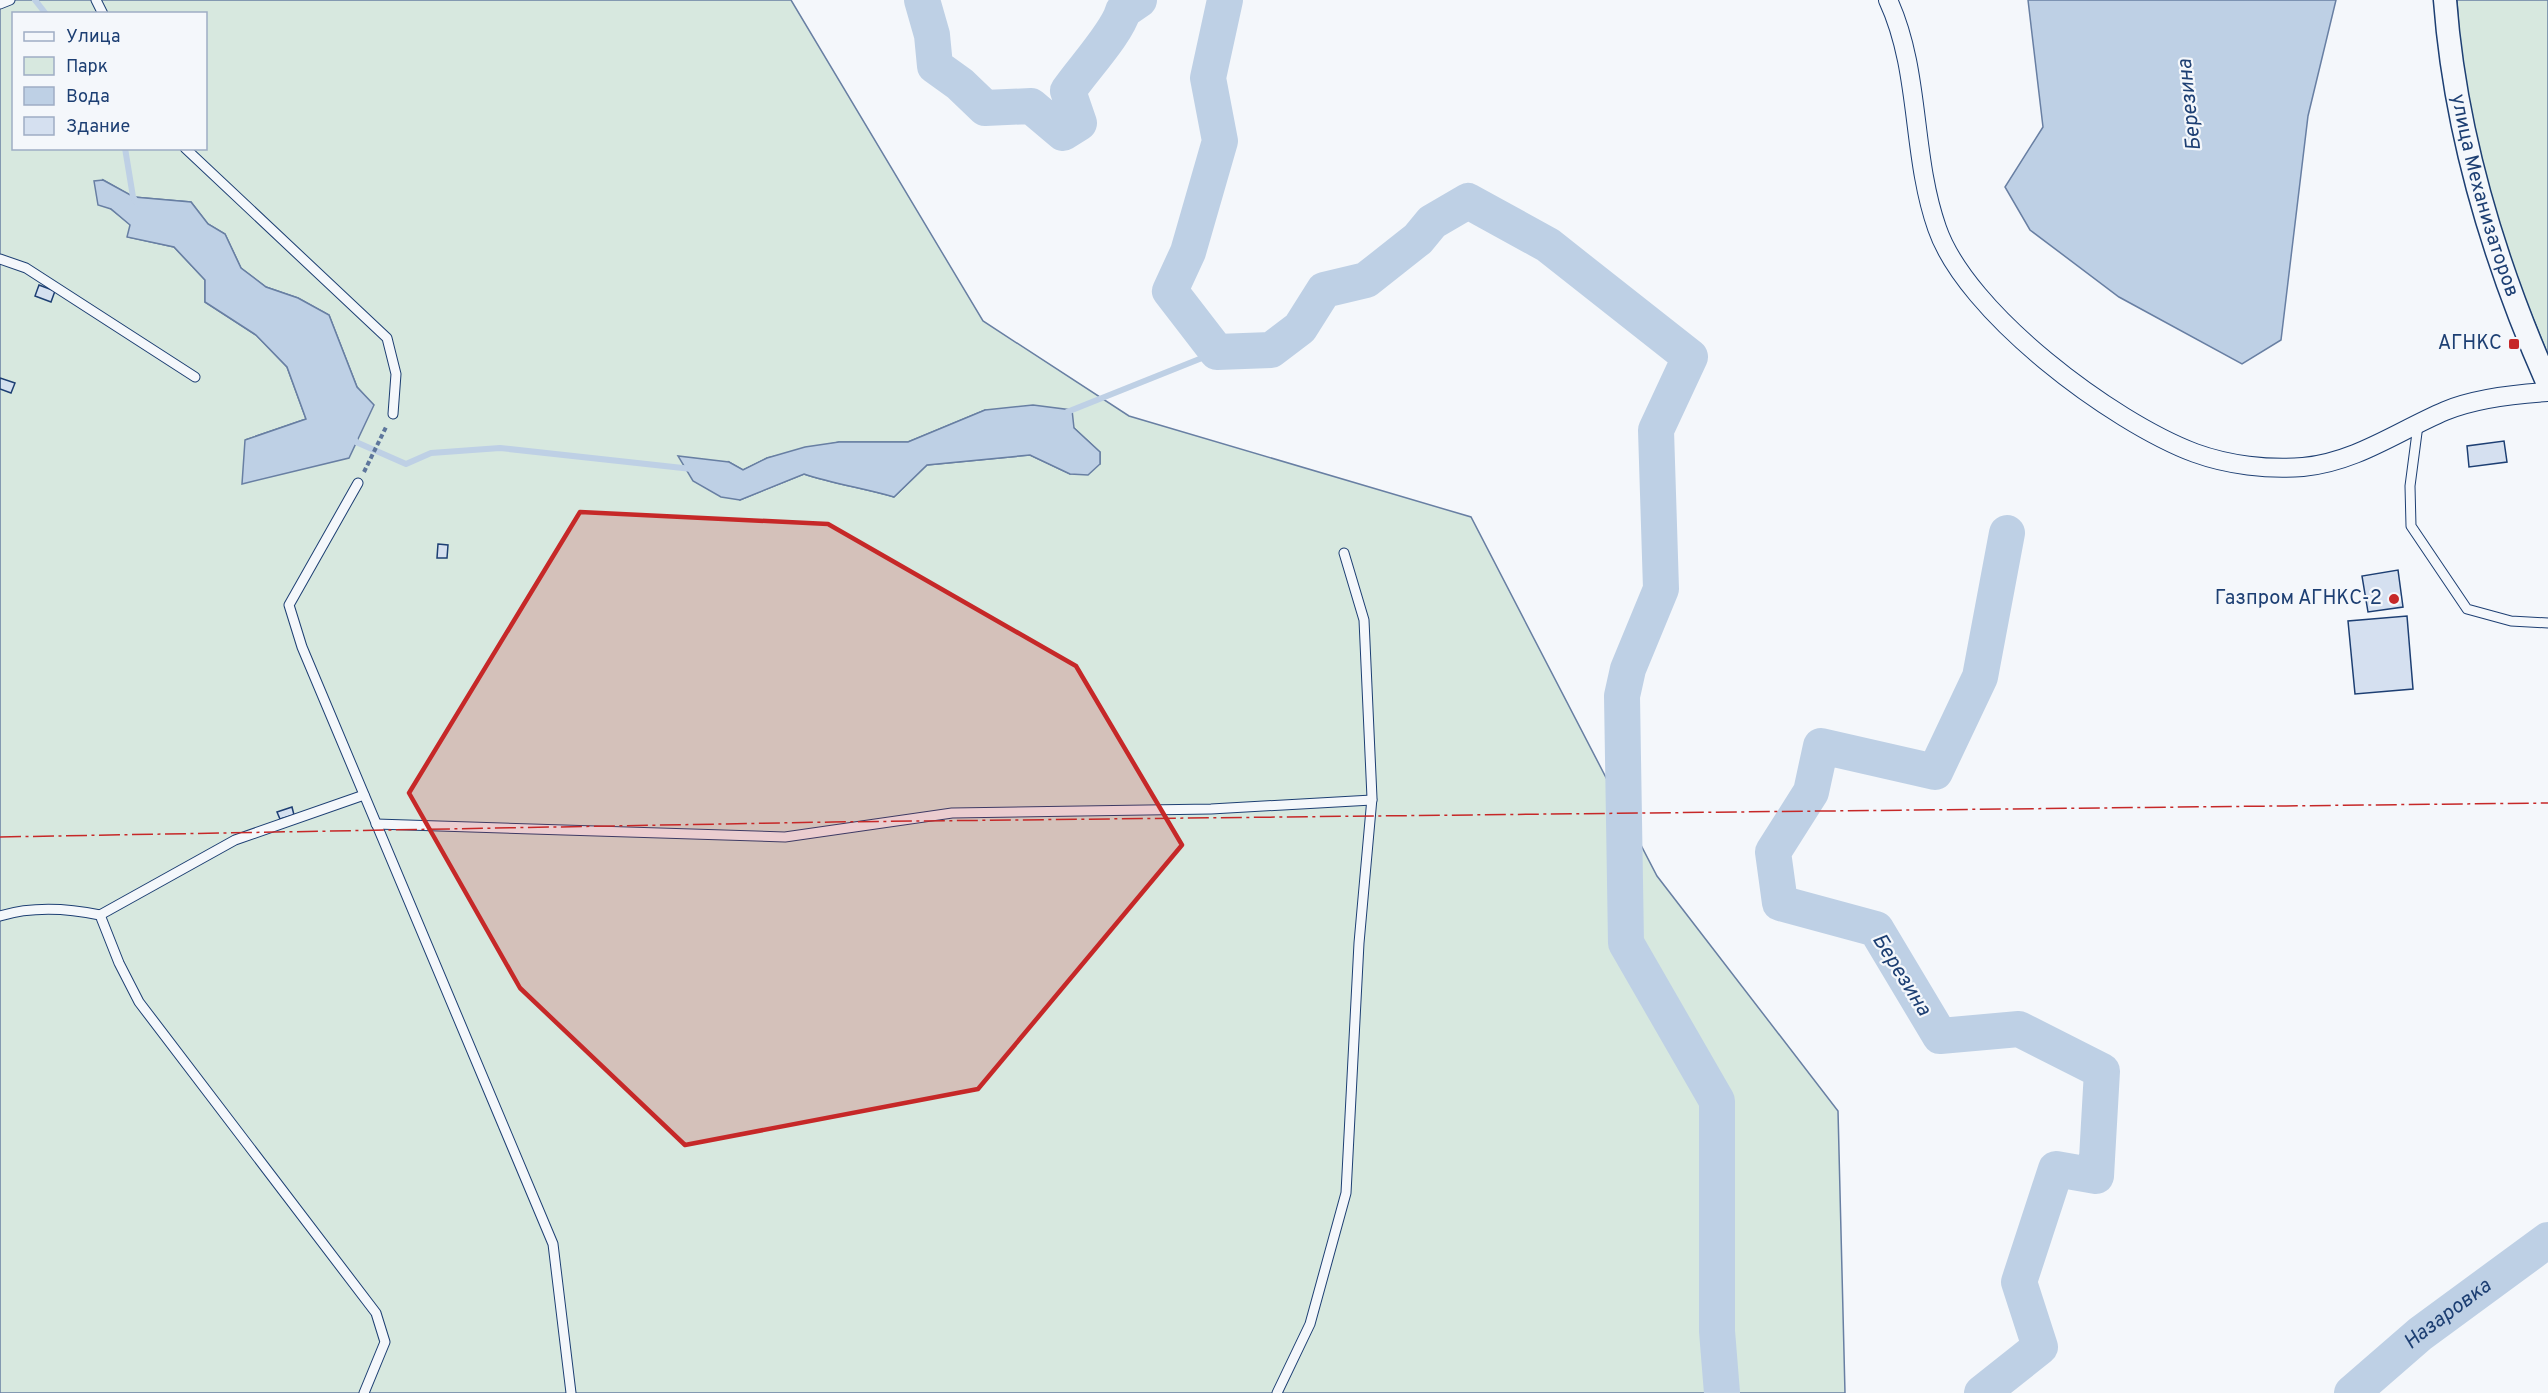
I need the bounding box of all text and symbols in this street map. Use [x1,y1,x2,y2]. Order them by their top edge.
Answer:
legend [12,12,207,150]
text: Улица [66,26,120,49]
text: Парк [66,56,108,79]
water label: Березина [2172,58,2208,152]
text: Вода [66,86,110,109]
street label: улица Механизаторов [2444,92,2525,301]
text: Здание [66,116,130,139]
place label: АГНКС [2438,331,2502,357]
marker: АГНКС [2507,337,2521,351]
place label: Газпром АГНКС-2 [2215,586,2382,612]
marker: Газпром АГНКС-2 [2387,592,2401,606]
water label: Березина [1865,929,1937,1021]
water label: Назаровка [2398,1273,2497,1356]

